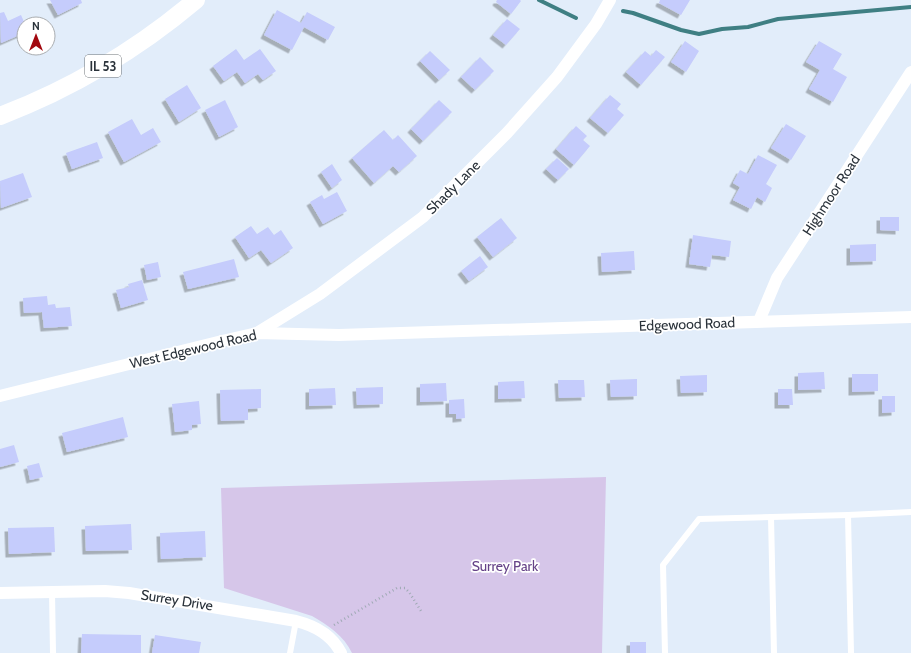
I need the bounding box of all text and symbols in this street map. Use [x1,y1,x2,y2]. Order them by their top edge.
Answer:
north arrow [16,16,56,56]
text: N [32,19,40,33]
road number: IL 53 [85,55,121,77]
street label: Highmoor Road [798,151,864,239]
street label: Shady Lane [422,156,484,218]
street label: Edgewood Road [639,313,735,335]
street label: West Edgewood Road [128,326,258,372]
park label: Surrey Park [472,557,539,575]
street label: Surrey Drive [140,585,214,615]

